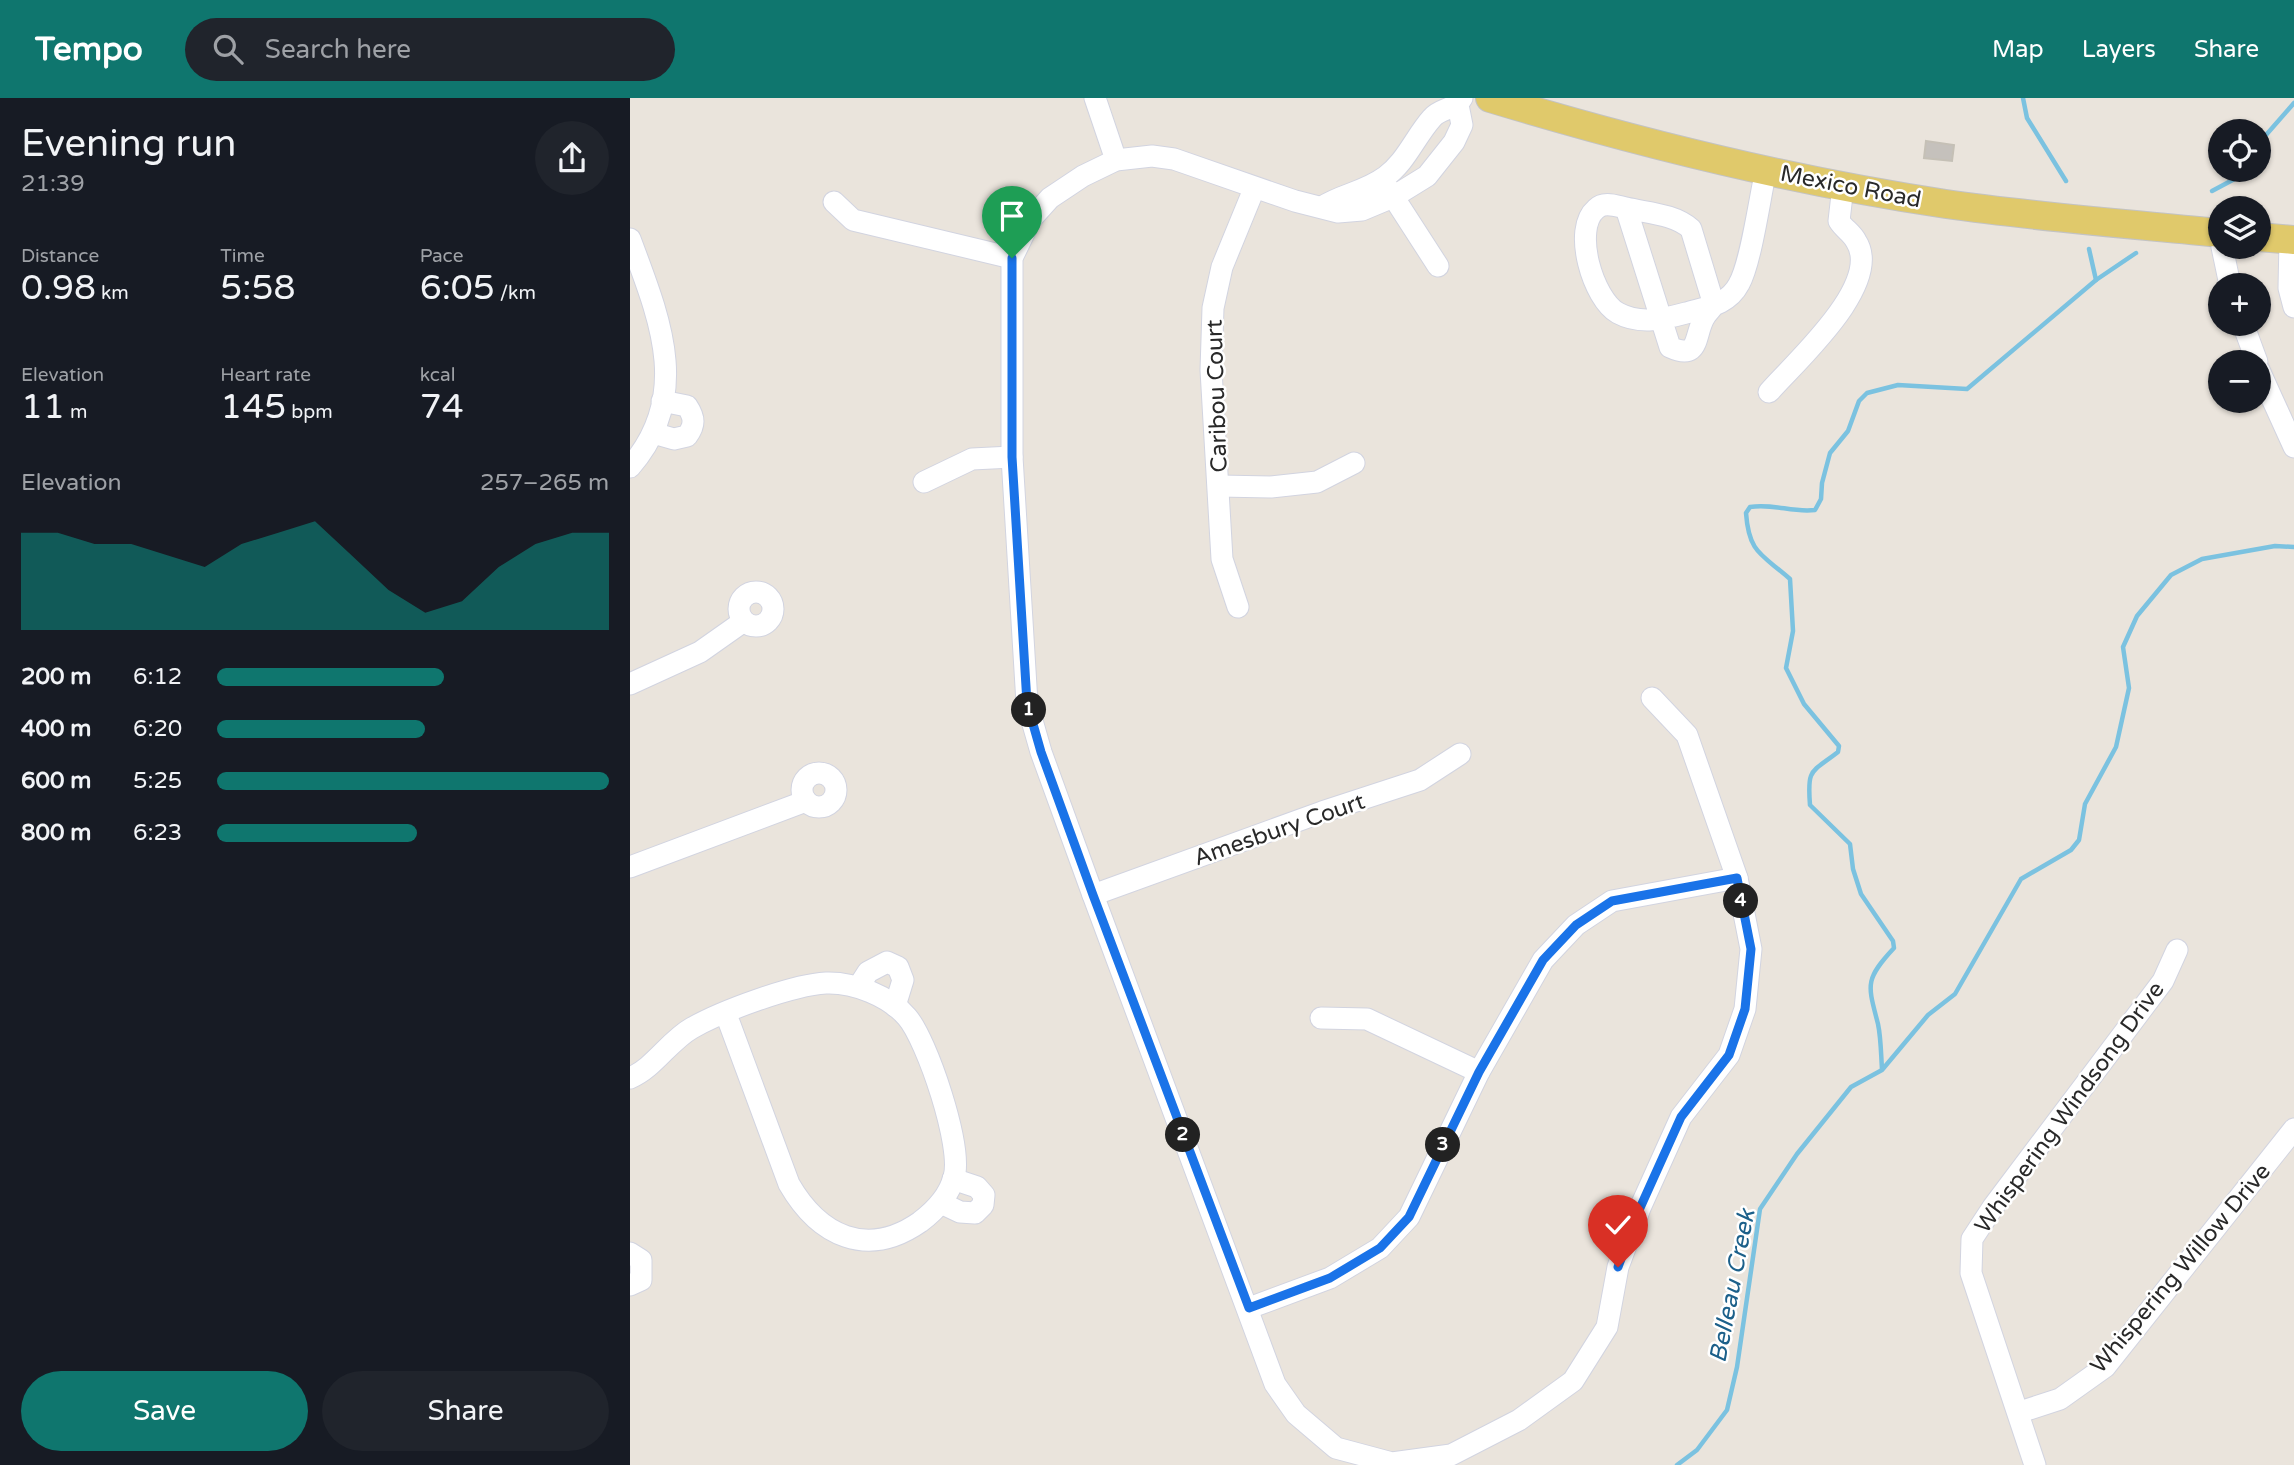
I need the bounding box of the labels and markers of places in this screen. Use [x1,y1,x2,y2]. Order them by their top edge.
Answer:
pin [982,186,1042,258]
pin: 1 [1012,692,1046,728]
pin: 4 [1724,884,1758,918]
pin: 2 [1166,1118,1200,1152]
pin: 3 [1426,1128,1460,1162]
pin [1588,1195,1648,1267]

